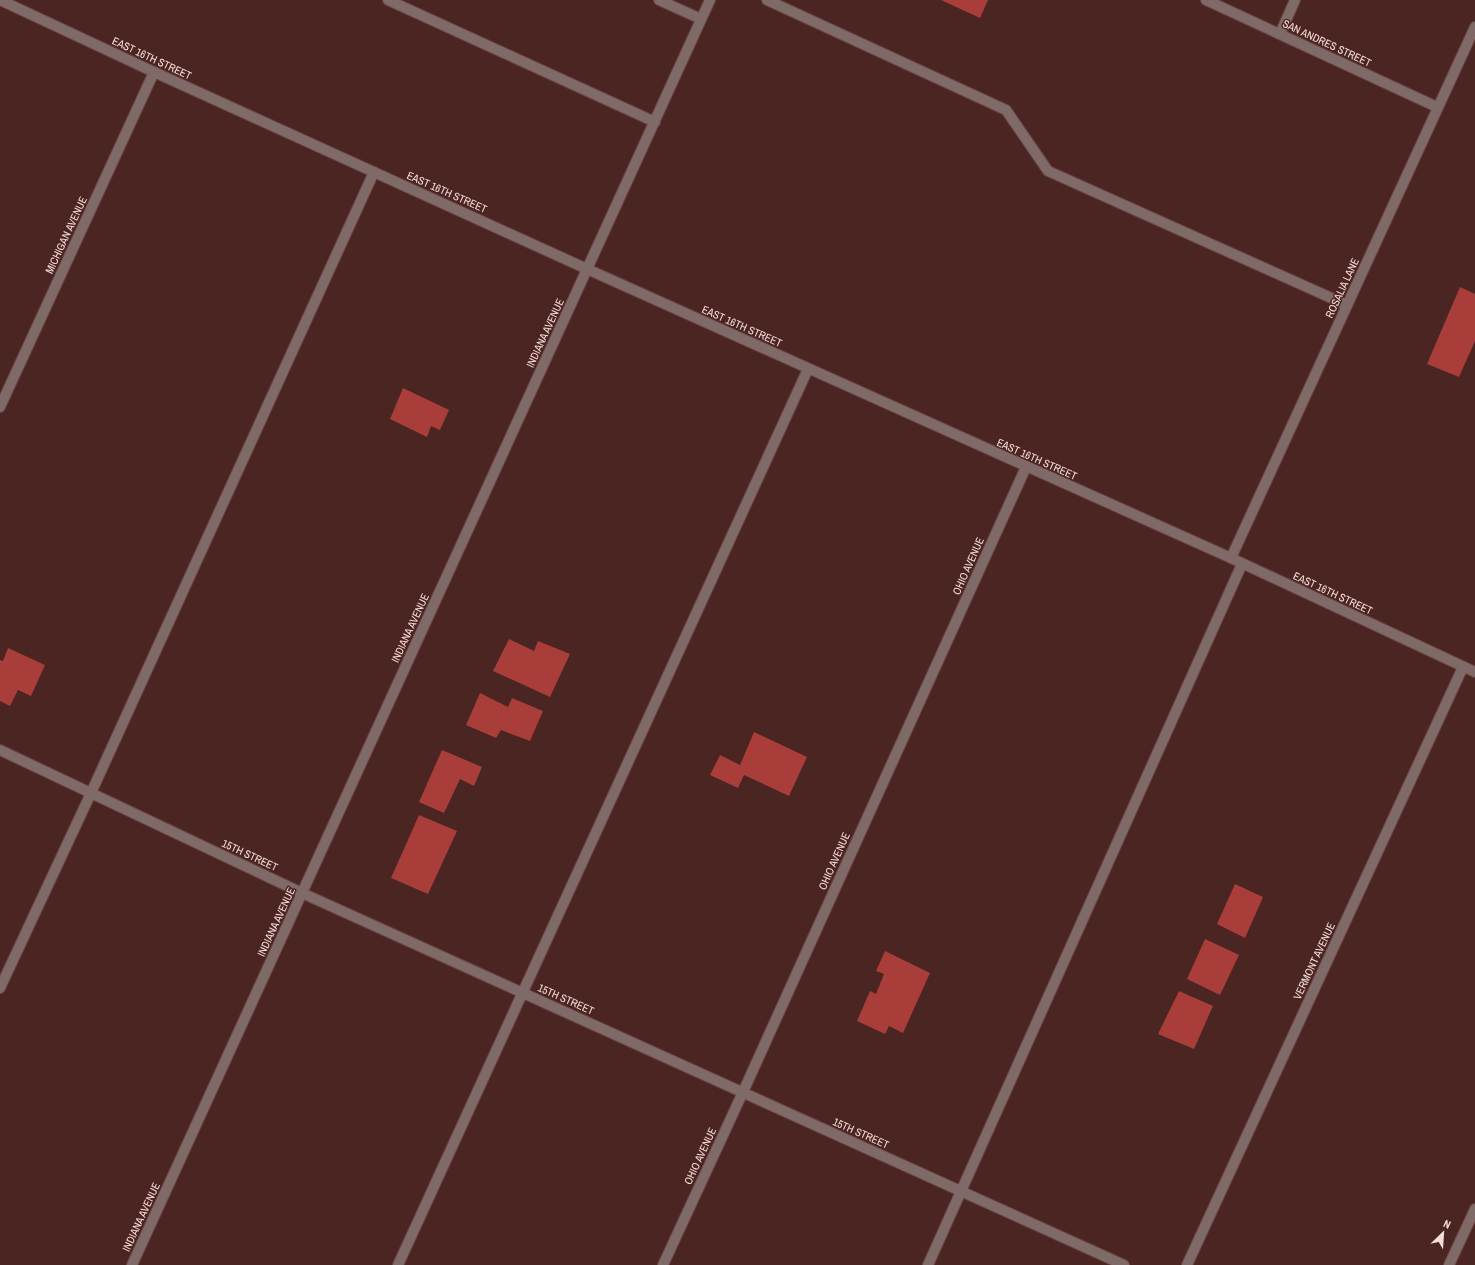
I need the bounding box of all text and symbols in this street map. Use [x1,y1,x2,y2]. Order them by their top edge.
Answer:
street label: SAN ANDRES STREET [1280,16,1374,70]
street label: EAST 16TH STREET [110,33,194,83]
street label: EAST 16TH STREET [405,168,490,216]
street label: MICHIGAN AVENUE [42,194,90,276]
street label: ROSALIA LANE [1322,256,1362,320]
street label: INDIANA AVENUE [523,296,567,370]
street label: EAST 16TH STREET [700,302,785,350]
street label: EAST 16TH STREET [995,435,1080,483]
street label: OHIO AVENUE [949,535,987,597]
street label: EAST 16TH STREET [1291,568,1375,618]
street label: INDIANA AVENUE [388,591,432,665]
street label: OHIO AVENUE [815,830,853,892]
street label: 15TH STREET [220,836,281,874]
street label: INDIANA AVENUE [254,885,298,959]
street label: VERMONT AVENUE [1290,920,1338,1002]
street label: 15TH STREET [536,980,597,1018]
street label: 15TH STREET [831,1114,892,1152]
street label: OHIO AVENUE [681,1125,719,1187]
street label: INDIANA AVENUE [119,1180,163,1254]
north arrow [1423,1213,1463,1253]
text: N [1441,1216,1453,1232]

